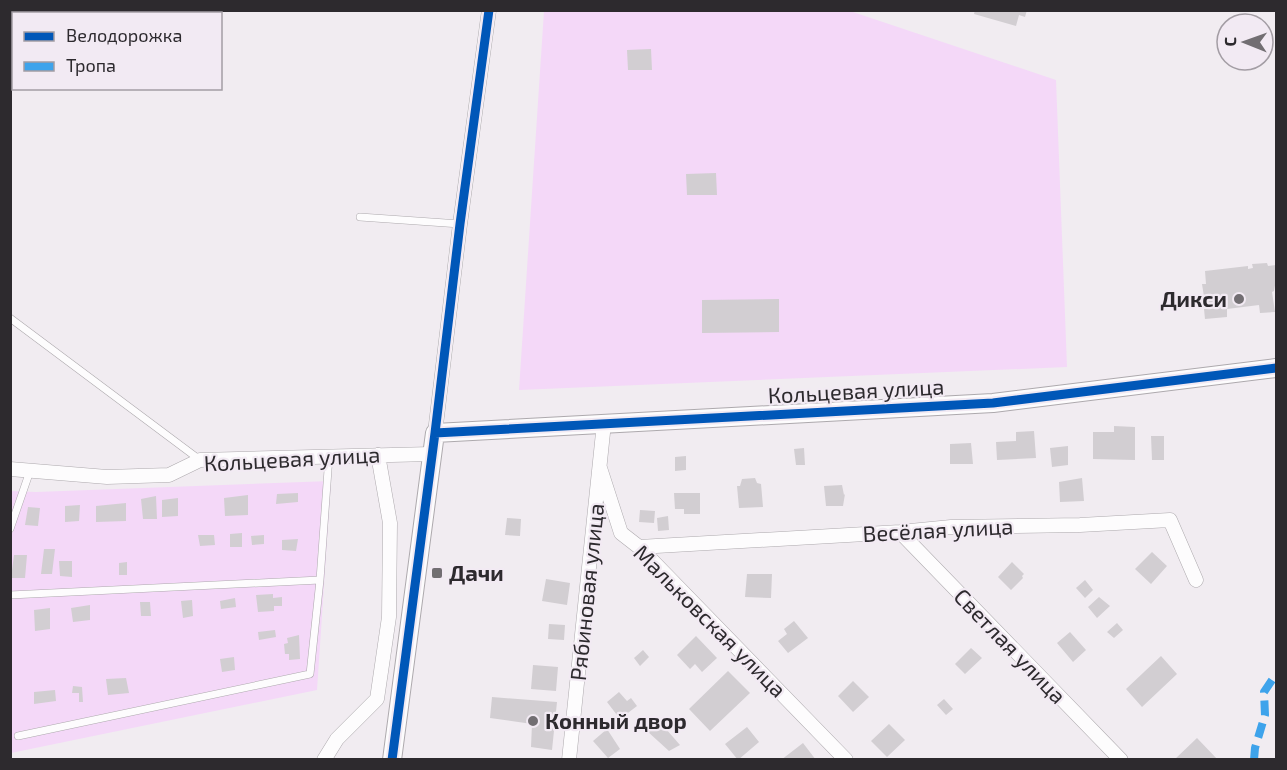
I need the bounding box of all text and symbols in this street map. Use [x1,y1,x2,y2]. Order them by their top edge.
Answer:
legend [12,12,222,90]
north arrow [1215,12,1275,72]
text: Велодорожка [66,24,182,46]
text: С [1220,37,1239,47]
text: Тропа [66,54,116,76]
place label: Дикси [1160,285,1227,311]
marker: Дикси [1232,292,1246,306]
street label: Кольцевая улица [767,372,945,409]
street label: Кольцевая улица [203,440,381,477]
street label: Рябиновая улица [564,502,609,682]
street label: Весёлая улица [862,512,1014,547]
street label: Мальковская улица [628,539,792,703]
place label: Дачи [449,559,504,585]
marker: Дачи [430,566,444,580]
street label: Светлая улица [949,582,1072,709]
place label: Конный двор [545,707,687,733]
marker: Конный двор [526,714,540,728]

